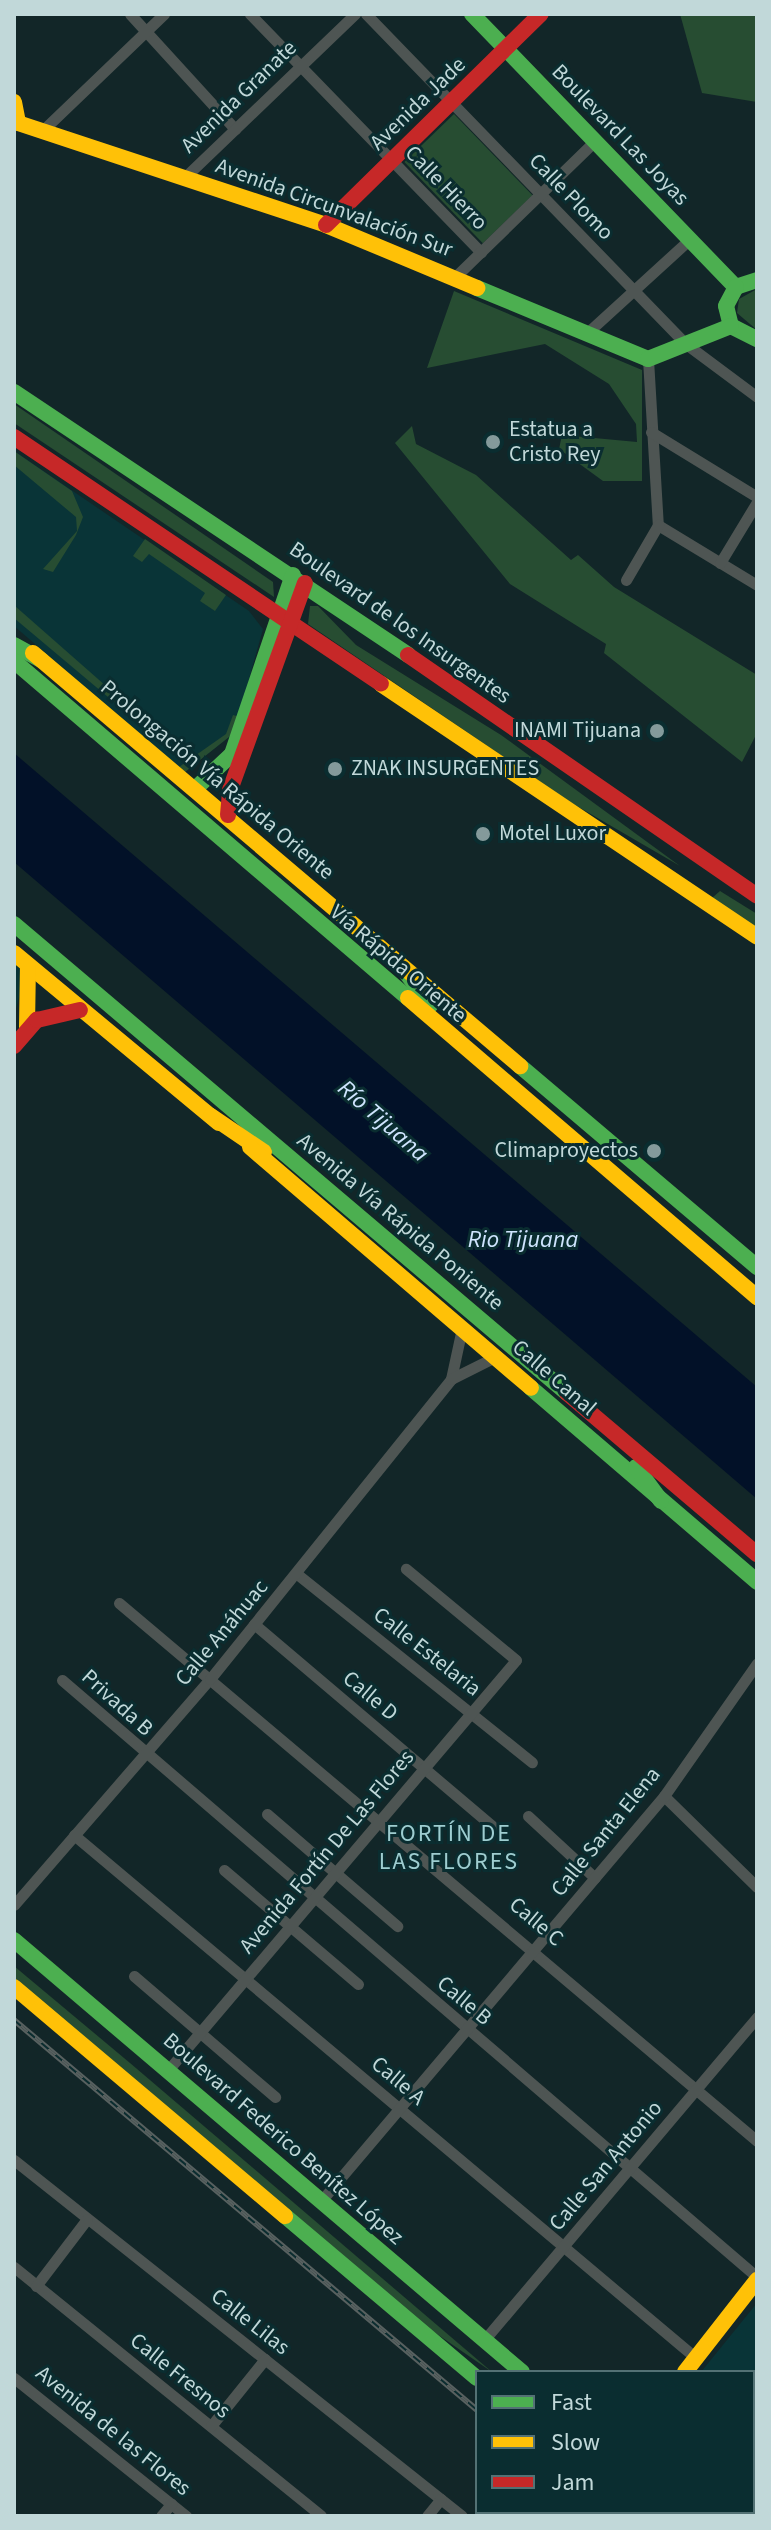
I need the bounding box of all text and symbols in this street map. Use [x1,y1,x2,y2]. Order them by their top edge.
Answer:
street label: Avenida Granate [176,35,302,159]
street label: Avenida Jade [365,52,471,156]
street label: Boulevard Las Joyas [546,59,694,211]
street label: Calle Hierro [399,140,493,236]
street label: Calle Plomo [523,148,619,246]
street label: Avenida Circunvalación Sur [212,153,456,263]
place label: Estatua a Cristo Rey [509,416,600,468]
marker: Estatua a Cristo Rey [484,433,502,451]
street label: Boulevard de los Insurgentes [284,536,516,710]
street label: Prolongación Vía Rápida Oriente [95,674,339,886]
place label: INAMI Tijuana [514,718,641,744]
marker: INAMI Tijuana [648,722,666,740]
place label: ZNAK INSURGENTES [351,756,539,782]
marker: ZNAK INSURGENTES [326,760,344,778]
place label: Motel Luxor [499,821,606,847]
marker: Motel Luxor [474,825,492,843]
street label: Vía Rápida Oriente [324,899,472,1029]
water label: Río Tijuana [332,1074,434,1168]
street label: Avenida Vía Rápida Poniente [291,1128,509,1316]
place label: Climaproyectos [494,1138,638,1164]
marker: Climaproyectos [645,1142,663,1160]
water label: Rio Tijuana [468,1226,578,1254]
street label: Calle Canal [507,1334,601,1422]
street label: Calle Anáhuac [170,1575,274,1691]
street label: Calle Estelaria [368,1602,486,1702]
street label: Privada B [76,1664,158,1742]
street label: Calle D [337,1665,403,1727]
street label: Avenida Fortín De Las Flores [234,1745,420,1959]
street label: Calle Santa Elena [546,1762,666,1902]
district label: FORTÍN DE LAS FLORES [379,1820,519,1876]
street label: Calle C [503,1892,569,1952]
street label: Calle B [431,1971,497,2031]
street label: Boulevard Federico Benítez López [157,2027,409,2251]
street label: Calle A [366,2051,430,2111]
street label: Calle San Antonio [544,2096,668,2236]
street label: Calle Lilas [206,2283,294,2361]
street label: Calle Fresnos [125,2328,235,2424]
street label: Avenida de las Flores [30,2360,196,2502]
legend [475,2370,755,2514]
text: Fast [551,2385,592,2420]
text: Slow [551,2425,600,2460]
text: Jam [551,2465,595,2500]

